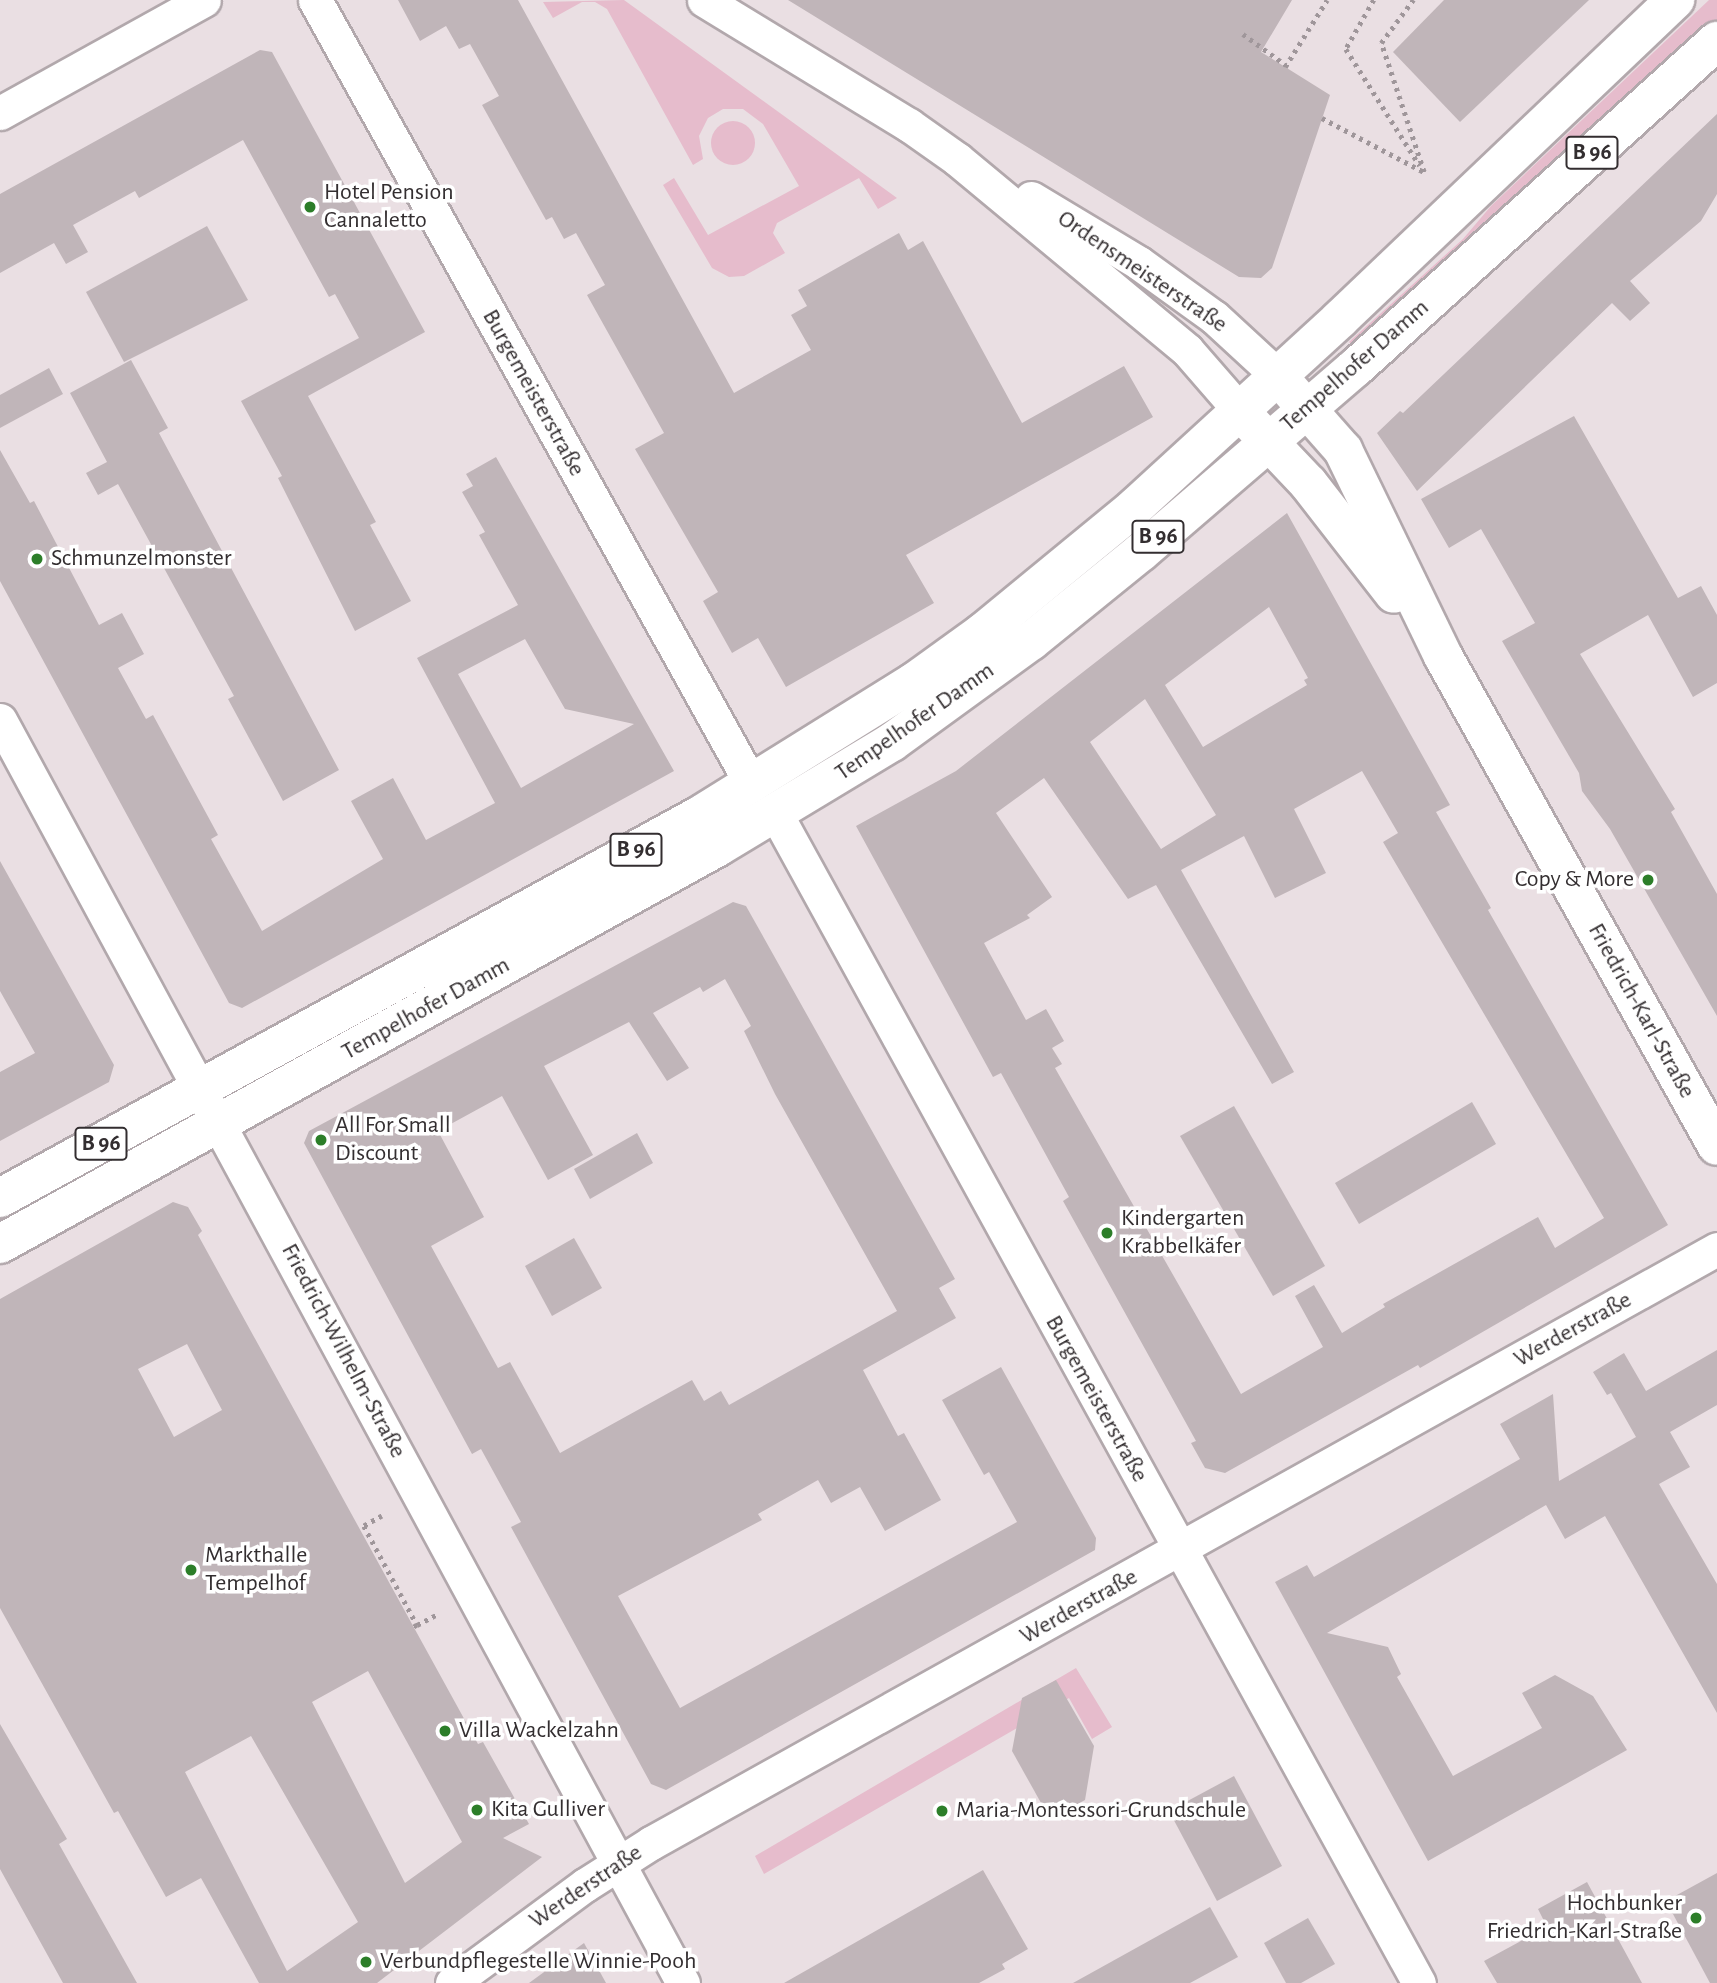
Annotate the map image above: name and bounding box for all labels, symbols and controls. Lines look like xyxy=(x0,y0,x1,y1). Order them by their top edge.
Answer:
road number: B 96 xyxy=(1564,134,1620,172)
place label: Hotel Pension Cannaletto xyxy=(324,179,454,235)
marker: Hotel Pension Cannaletto xyxy=(302,199,318,215)
street label: Ordensmeisterstraße xyxy=(1052,205,1232,339)
street label: Tempelhofer Damm xyxy=(1275,294,1435,438)
street label: Burgemeisterstraße xyxy=(475,305,591,481)
road number: B 96 xyxy=(1130,517,1186,556)
place label: Schmunzelmonster xyxy=(51,545,232,573)
marker: Schmunzelmonster xyxy=(29,551,45,567)
street label: Tempelhofer Damm xyxy=(830,656,1000,788)
road number: B 96 xyxy=(608,830,664,870)
place label: Copy & More xyxy=(1515,866,1634,894)
marker: Copy & More xyxy=(1640,872,1656,888)
street label: Friedrich-Karl-Straße xyxy=(1581,919,1701,1103)
street label: Tempelhofer Damm xyxy=(337,951,515,1067)
place label: All For Small Discount xyxy=(335,1112,451,1168)
road number: B 96 xyxy=(73,1124,129,1163)
marker: All For Small Discount xyxy=(313,1132,329,1148)
place label: Kindergarten Krabbelkäfer xyxy=(1121,1205,1244,1261)
marker: Kindergarten Krabbelkäfer xyxy=(1099,1225,1115,1241)
street label: Friedrich-Wilhelm-Straße xyxy=(274,1239,412,1463)
street label: Werderstraße xyxy=(1509,1286,1637,1374)
street label: Burgemeisterstraße xyxy=(1038,1311,1154,1487)
place label: Markthalle Tempelhof xyxy=(205,1542,307,1598)
marker: Markthalle Tempelhof xyxy=(183,1562,199,1578)
street label: Werderstraße xyxy=(1015,1563,1143,1651)
place label: Villa Wackelzahn xyxy=(459,1717,619,1745)
marker: Villa Wackelzahn xyxy=(437,1723,453,1739)
place label: Kita Gulliver xyxy=(491,1796,605,1824)
place label: Maria-Montessori-Grundschule xyxy=(956,1797,1246,1825)
marker: Kita Gulliver xyxy=(469,1802,485,1818)
marker: Maria-Montessori-Grundschule xyxy=(934,1803,950,1819)
street label: Werderstraße xyxy=(524,1839,648,1935)
place label: Hochbunker Friedrich-Karl-Straße xyxy=(1487,1890,1682,1946)
marker: Hochbunker Friedrich-Karl-Straße xyxy=(1688,1910,1704,1926)
place label: Verbundpflegestelle Winnie-Pooh xyxy=(380,1948,696,1976)
marker: Verbundpflegestelle Winnie-Pooh xyxy=(358,1954,374,1970)

